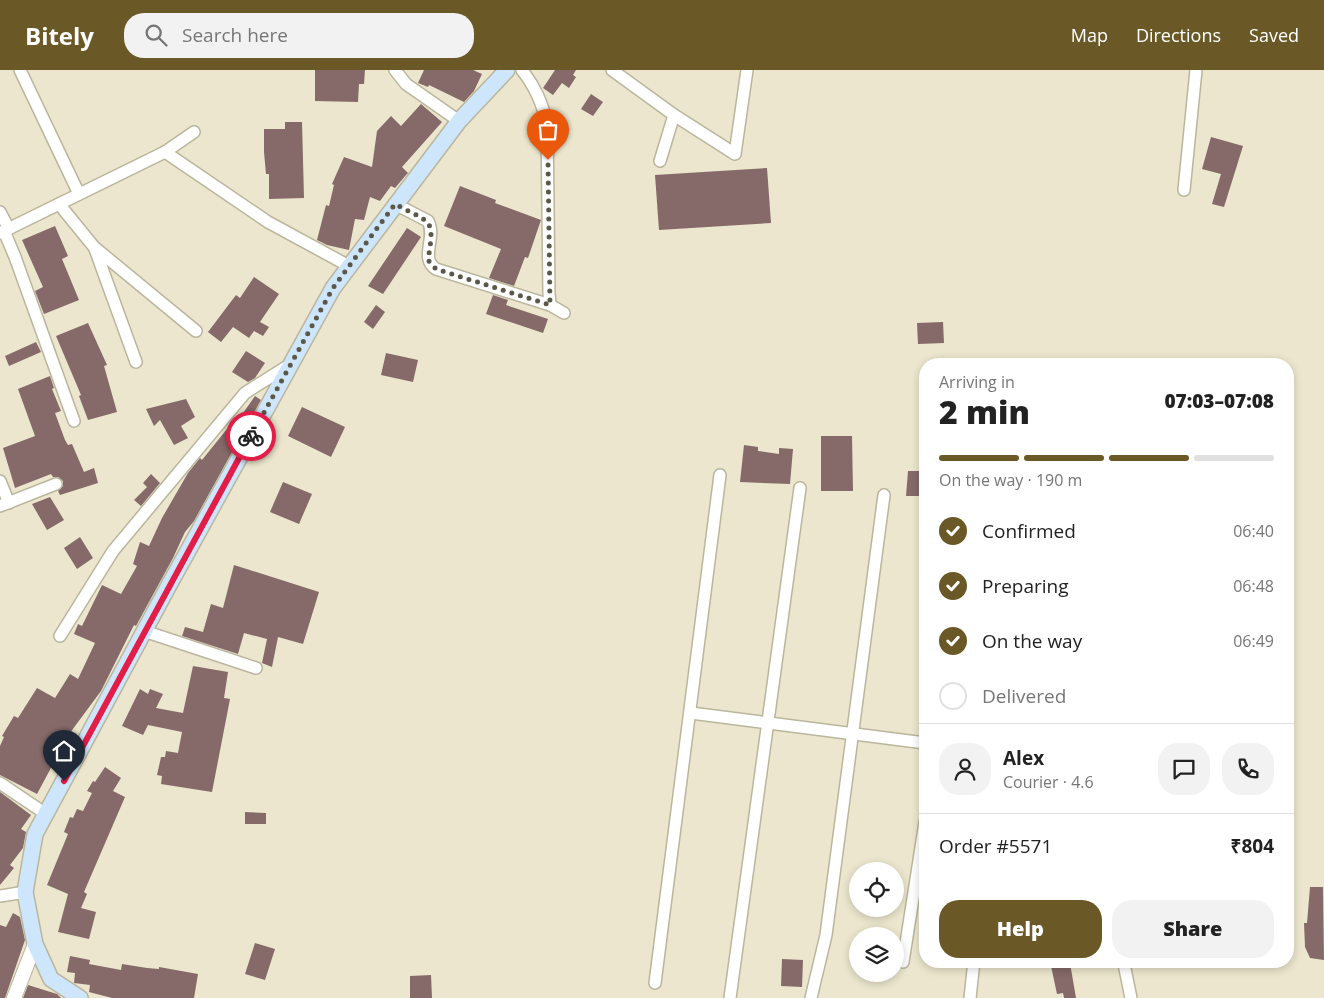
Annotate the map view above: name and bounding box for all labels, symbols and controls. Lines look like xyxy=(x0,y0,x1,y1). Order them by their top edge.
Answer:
search box xyxy=(124,13,474,58)
text: Bitely xyxy=(25,19,94,52)
icon: search xyxy=(142,21,170,49)
text: Search here xyxy=(182,22,288,48)
text: Map xyxy=(1071,23,1108,47)
text: Directions xyxy=(1136,23,1221,47)
text: Saved xyxy=(1249,23,1299,47)
pin xyxy=(527,109,569,160)
icon: bag xyxy=(534,116,562,144)
text: Arriving in xyxy=(939,371,1015,393)
text: 07:03–07:08 xyxy=(1164,388,1274,414)
text: 2 min xyxy=(939,390,1030,433)
courier xyxy=(226,411,276,461)
icon: bike xyxy=(237,422,265,450)
text: On the way · 190 m xyxy=(939,469,1082,491)
icon: check xyxy=(939,517,967,545)
text: Confirmed xyxy=(982,518,1076,544)
text: 06:40 xyxy=(1233,520,1274,542)
icon: check xyxy=(939,572,967,600)
text: Preparing xyxy=(982,573,1069,599)
text: 06:48 xyxy=(1233,575,1274,597)
icon: check xyxy=(939,627,967,655)
text: On the way xyxy=(982,628,1082,654)
text: 06:49 xyxy=(1233,630,1274,652)
text: Delivered xyxy=(982,683,1066,709)
pin xyxy=(43,730,85,781)
icon: home xyxy=(50,737,78,765)
button: person xyxy=(939,743,991,795)
button: chat xyxy=(1158,743,1210,795)
button: phone xyxy=(1222,743,1274,795)
text: Alex xyxy=(1003,745,1044,771)
text: Courier · 4.6 xyxy=(1003,771,1094,793)
text: Order #5571 xyxy=(939,833,1052,859)
text: ₹804 xyxy=(1231,833,1274,859)
map controls xyxy=(849,862,904,982)
button: locate xyxy=(849,862,904,917)
button: Help xyxy=(939,900,1102,958)
button: Share xyxy=(1112,900,1274,958)
button: layers xyxy=(849,927,904,982)

